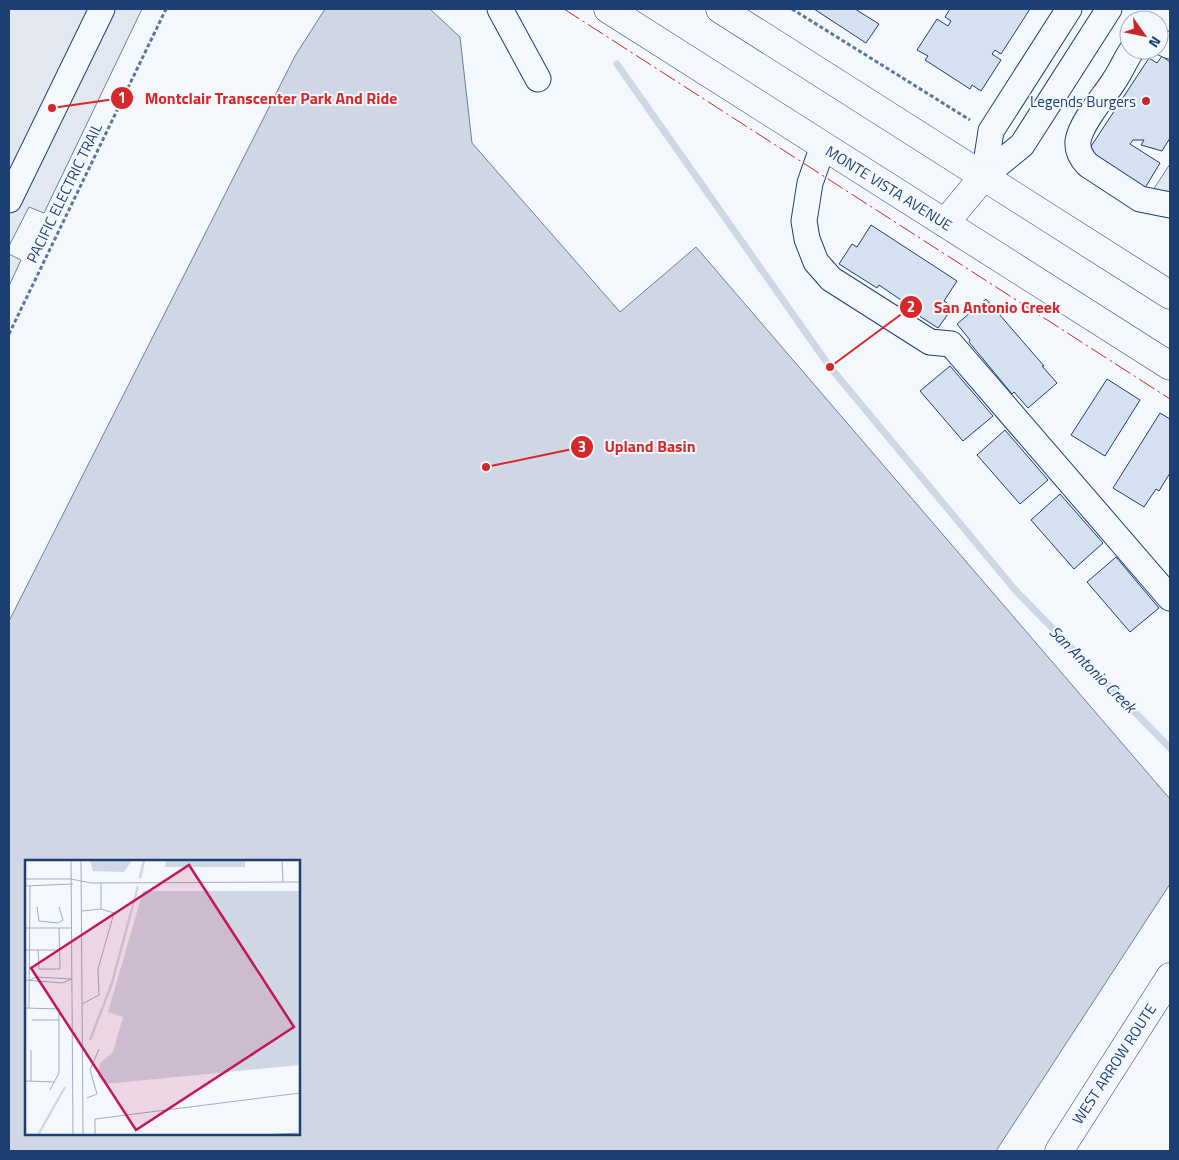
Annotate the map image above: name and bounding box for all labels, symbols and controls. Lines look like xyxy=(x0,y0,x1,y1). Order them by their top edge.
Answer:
north arrow xyxy=(1119,10,1169,60)
text: N xyxy=(1144,33,1167,52)
callout: Montclair Transcenter Park And Ride xyxy=(109,83,407,114)
text: 1 xyxy=(118,86,126,109)
text: Montclair Transcenter Park And Ride xyxy=(145,86,397,110)
place label: Legends Burgers xyxy=(1030,90,1136,113)
marker: Legends Burgers xyxy=(1140,95,1152,107)
street label: PACIFIC ELECTRIC TRAIL xyxy=(20,119,108,267)
street label: MONTE VISTA AVENUE xyxy=(821,140,957,236)
callout: San Antonio Creek xyxy=(898,292,1070,323)
text: 2 xyxy=(907,295,915,318)
text: San Antonio Creek xyxy=(934,295,1061,319)
callout: Upland Basin xyxy=(569,431,705,462)
text: Upland Basin xyxy=(604,434,696,458)
text: 3 xyxy=(578,435,586,458)
water label: San Antonio Creek xyxy=(1044,620,1143,719)
inset map xyxy=(25,860,300,1135)
street label: WEST ARROW ROUTE xyxy=(1066,999,1162,1129)

